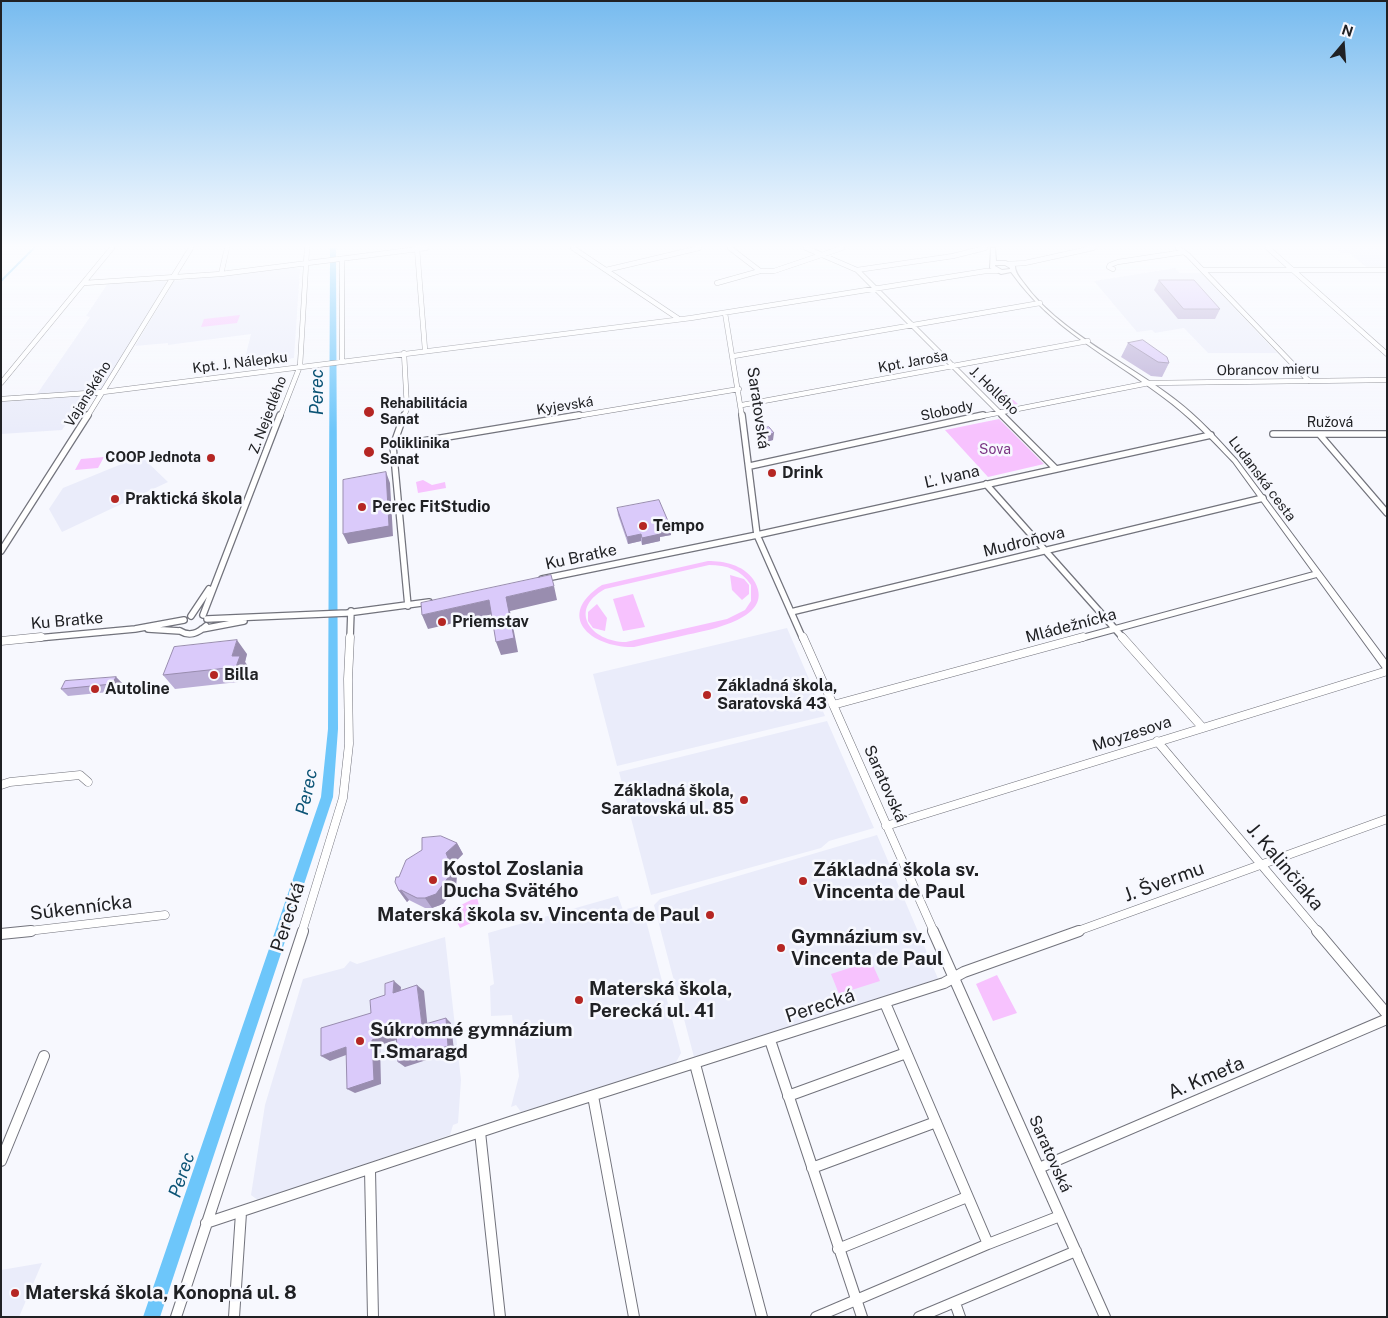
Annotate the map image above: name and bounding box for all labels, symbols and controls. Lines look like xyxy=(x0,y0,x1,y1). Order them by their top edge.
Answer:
north arrow xyxy=(1318,20,1368,70)
text: N xyxy=(1340,21,1355,40)
street label: Kpt. Jaroša xyxy=(877,348,949,376)
street label: Kpt. J. Nálepku xyxy=(192,349,288,377)
street label: Vajanského xyxy=(61,358,115,430)
street label: Obrancov mieru xyxy=(1217,361,1319,379)
street label: J. Hollého xyxy=(966,363,1022,419)
street label: Saratovská xyxy=(743,366,773,450)
water label: Perec xyxy=(306,369,328,415)
street label: Z. Nejedlého xyxy=(246,374,290,456)
street label: Kyjevská xyxy=(535,393,595,419)
place label: Rehabilitácia Sanat xyxy=(380,396,467,428)
street label: Slobody xyxy=(919,397,975,425)
marker: Rehabilitácia Sanat xyxy=(362,405,376,419)
street label: Ružová xyxy=(1307,415,1353,431)
street label: Ludanská cesta xyxy=(1225,433,1299,525)
place label: Poliklinika Sanat xyxy=(380,436,450,468)
park label: Sova xyxy=(979,442,1011,458)
marker: Poliklinika Sanat xyxy=(362,445,376,459)
place label: COOP Jednota xyxy=(105,450,201,466)
marker: COOP Jednota xyxy=(205,452,217,464)
street label: Ľ. Ivana xyxy=(923,461,981,493)
place label: Drink xyxy=(782,463,823,483)
marker: Drink xyxy=(766,467,778,479)
place label: Praktická škola xyxy=(125,489,242,509)
marker: Praktická škola xyxy=(109,493,121,505)
place label: Perec FitStudio xyxy=(372,497,491,517)
marker: Perec FitStudio xyxy=(356,501,368,513)
place label: Tempo xyxy=(653,516,704,536)
marker: Tempo xyxy=(637,520,649,532)
street label: Mudroňova xyxy=(981,523,1067,561)
street label: Ku Bratke xyxy=(543,540,619,574)
street label: Mládežnícka xyxy=(1024,605,1118,647)
street label: Ku Bratke xyxy=(30,608,104,634)
place label: Priemstav xyxy=(452,612,529,632)
marker: Priemstav xyxy=(436,616,448,628)
place label: Billa xyxy=(224,665,259,685)
marker: Billa xyxy=(208,669,220,681)
place label: Základná škola, Saratovská 43 xyxy=(717,676,838,714)
place label: Autoline xyxy=(105,679,170,699)
marker: Autoline xyxy=(89,683,101,695)
marker: Základná škola, Saratovská 43 xyxy=(701,689,713,701)
street label: Moyzesova xyxy=(1090,712,1174,756)
street label: Saratovská xyxy=(859,742,911,826)
water label: Perec xyxy=(292,767,322,817)
place label: Základná škola, Saratovská ul. 85 xyxy=(601,781,734,819)
marker: Základná škola, Saratovská ul. 85 xyxy=(738,794,750,806)
street label: J. Kalinčiaka xyxy=(1242,819,1328,915)
street label: J. Švermu xyxy=(1121,857,1207,907)
place label: Kostol Zoslania Ducha Svätého xyxy=(443,858,583,902)
place label: Základná škola sv. Vincenta de Paul xyxy=(813,859,979,903)
marker: Kostol Zoslania Ducha Svätého xyxy=(427,874,439,886)
marker: Základná škola sv. Vincenta de Paul xyxy=(797,875,809,887)
street label: Perecká xyxy=(266,879,310,955)
street label: Súkennícka xyxy=(29,890,133,926)
place label: Materská škola sv. Vincenta de Paul xyxy=(377,904,700,926)
marker: Materská škola sv. Vincenta de Paul xyxy=(704,909,716,921)
place label: Gymnázium sv. Vincenta de Paul xyxy=(791,926,943,970)
marker: Gymnázium sv. Vincenta de Paul xyxy=(775,942,787,954)
place label: Materská škola, Perecká ul. 41 xyxy=(589,978,733,1022)
street label: Perecká xyxy=(782,984,858,1028)
marker: Materská škola, Perecká ul. 41 xyxy=(573,994,585,1006)
place label: Súkromné gymnázium T.Smaragd xyxy=(370,1019,572,1063)
marker: Súkromné gymnázium T.Smaragd xyxy=(354,1035,366,1047)
street label: A. Kmeťa xyxy=(1164,1052,1248,1104)
street label: Saratovská xyxy=(1024,1112,1076,1196)
water label: Perec xyxy=(164,1149,200,1201)
place label: Materská škola, Konopná ul. 8 xyxy=(25,1282,297,1304)
marker: Materská škola, Konopná ul. 8 xyxy=(9,1287,21,1299)

